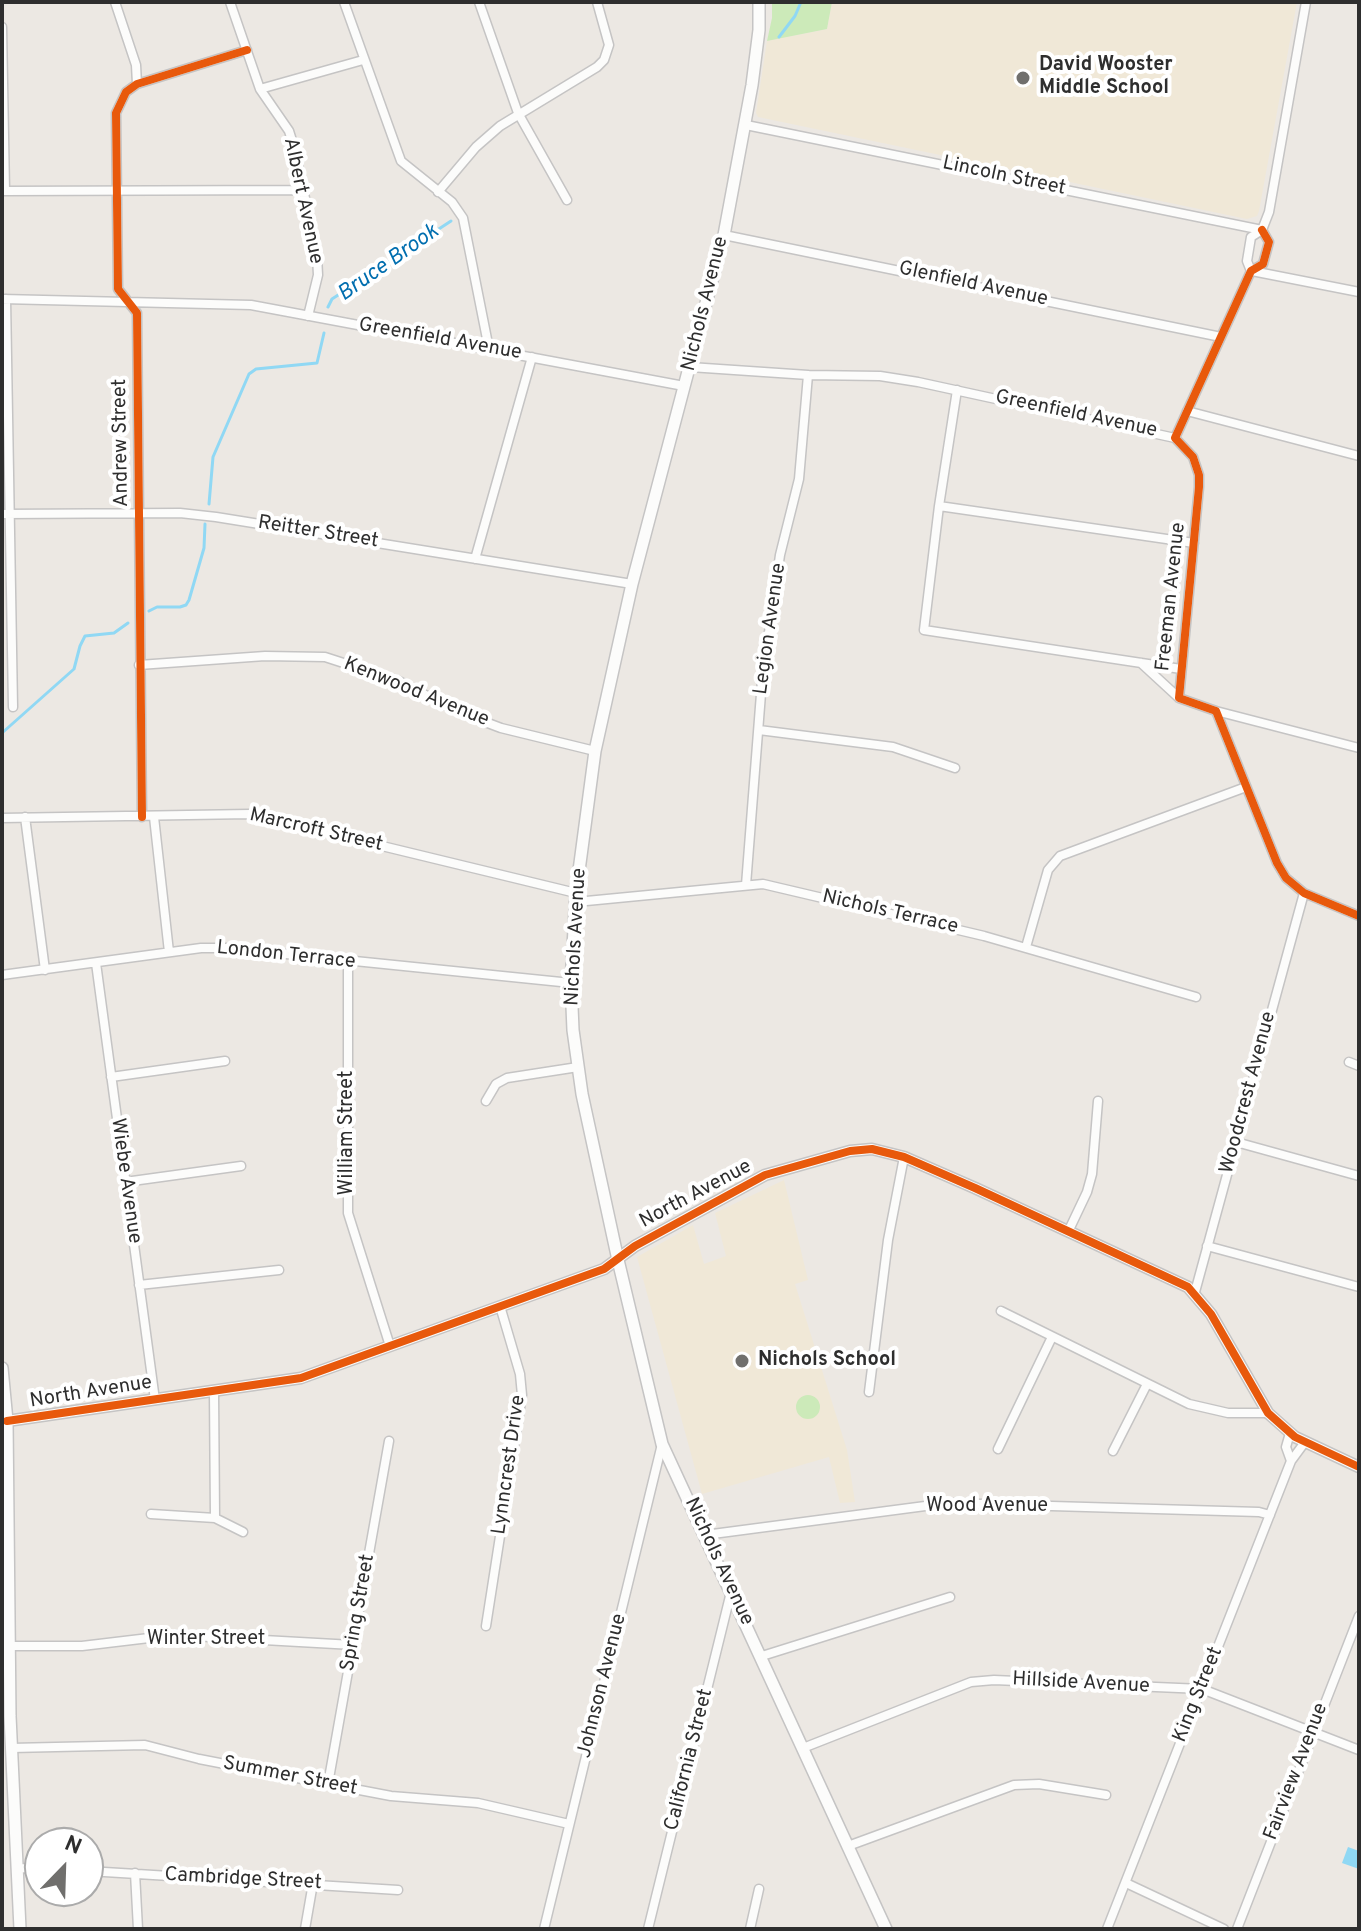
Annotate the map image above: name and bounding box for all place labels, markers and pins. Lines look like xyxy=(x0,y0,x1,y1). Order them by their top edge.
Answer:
place label: David Wooster Middle School xyxy=(1039,54,1173,101)
marker: David Wooster Middle School xyxy=(1014,69,1032,87)
place label: Nichols School xyxy=(758,1349,896,1373)
marker: Nichols School xyxy=(733,1352,751,1370)

